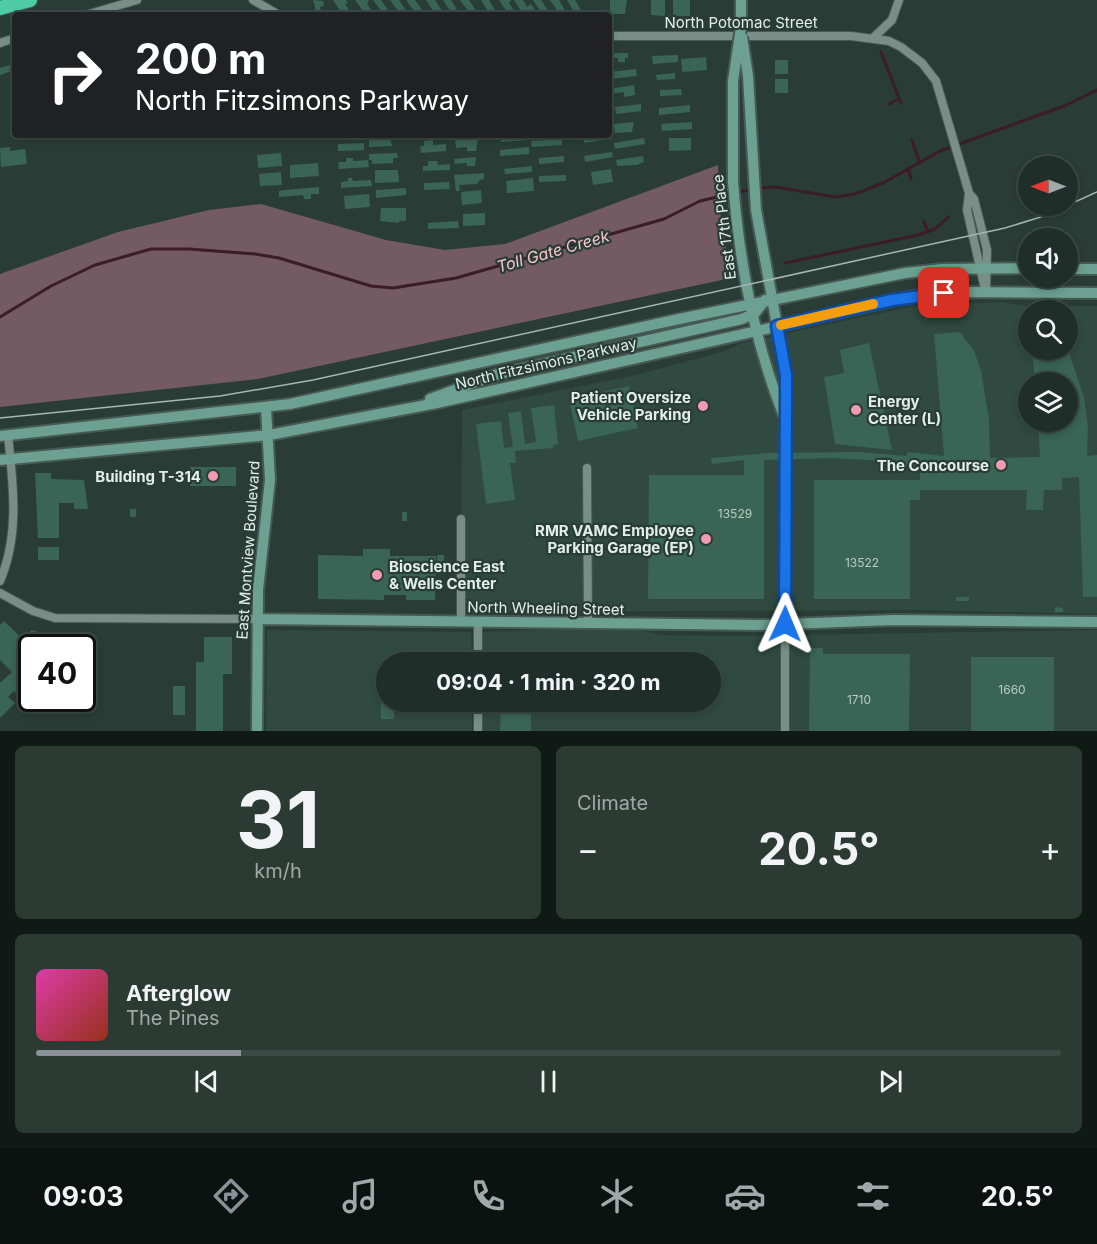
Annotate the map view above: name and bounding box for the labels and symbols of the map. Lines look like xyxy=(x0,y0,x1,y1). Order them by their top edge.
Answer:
street label: North Potomac Street xyxy=(664,13,818,32)
north arrow xyxy=(1018,156,1078,216)
street label: East 17th Place xyxy=(708,173,740,281)
water label: Toll Gate Creek xyxy=(494,225,612,277)
pin xyxy=(918,267,969,318)
street label: North Fitzsimons Parkway xyxy=(453,333,639,393)
place label: Patient Oversize Vehicle Parking xyxy=(571,388,691,424)
place label: Energy Center (L) xyxy=(868,392,941,428)
marker: Patient Oversize Vehicle Parking xyxy=(696,399,710,413)
marker: Energy Center (L) xyxy=(849,403,863,417)
place label: The Concourse xyxy=(877,456,989,475)
marker: The Concourse xyxy=(994,458,1008,472)
street label: East Montview Boulevard xyxy=(232,460,264,640)
place label: Building T-314 xyxy=(95,467,201,486)
marker: Building T-314 xyxy=(206,469,220,483)
house number: 13529 xyxy=(718,506,752,521)
place label: RMR VAMC Employee Parking Garage (EP) xyxy=(535,521,694,557)
marker: RMR VAMC Employee Parking Garage (EP) xyxy=(699,532,713,546)
house number: 13522 xyxy=(845,555,879,570)
place label: Bioscience East & Wells Center xyxy=(389,557,505,593)
marker: Bioscience East & Wells Center xyxy=(370,568,384,582)
position arrow xyxy=(753,592,817,656)
street label: North Wheeling Street xyxy=(467,597,625,619)
speed limit sign: 40 xyxy=(18,634,96,712)
house number: 1660 xyxy=(998,682,1026,697)
house number: 1710 xyxy=(847,692,871,707)

